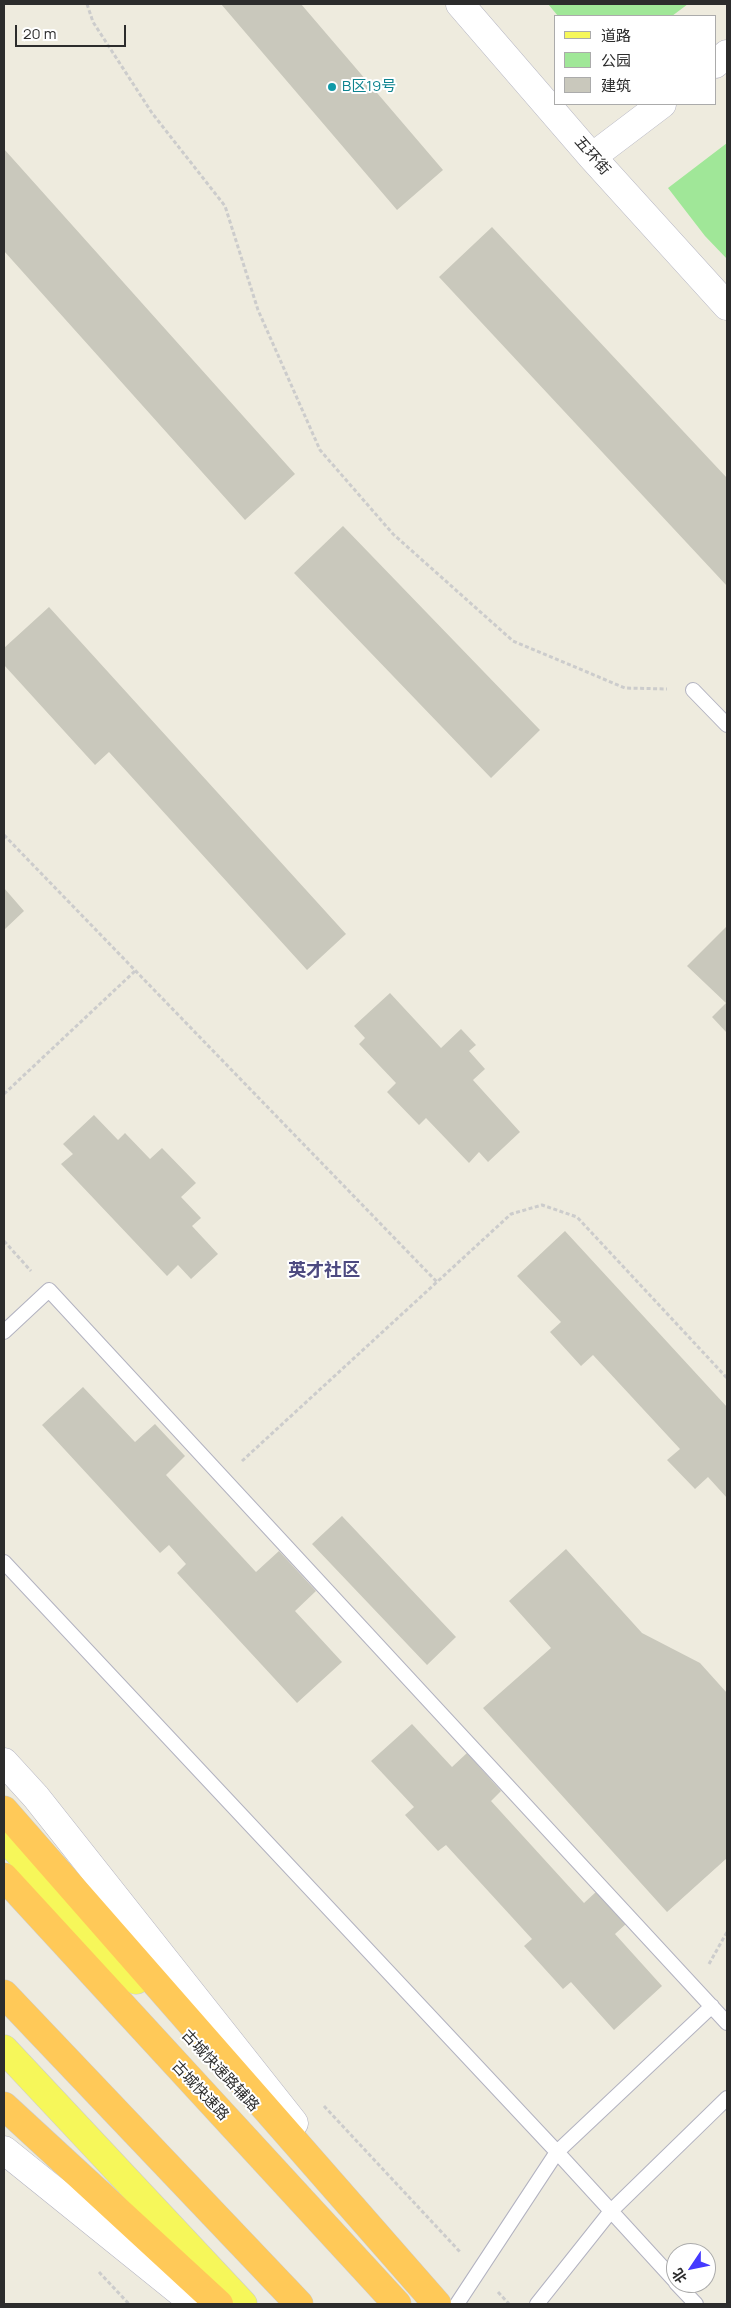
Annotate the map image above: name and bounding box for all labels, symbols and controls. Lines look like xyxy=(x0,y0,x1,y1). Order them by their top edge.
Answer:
scale bar xyxy=(18,15,129,47)
legend xyxy=(554,15,716,105)
text: 20 m xyxy=(23,23,56,44)
text: 道路 xyxy=(601,25,631,46)
text: 公园 xyxy=(601,50,631,71)
text: 建筑 xyxy=(601,75,631,96)
place label: B区19号 xyxy=(342,78,396,96)
marker: B区19号 xyxy=(326,81,338,93)
street label: 五环街 xyxy=(570,133,614,179)
district label: 英才社区 xyxy=(288,1260,360,1282)
street label: 古城快速路辅路 xyxy=(178,2026,262,2116)
street label: 古城快速路 xyxy=(168,2057,232,2125)
north arrow xyxy=(666,2243,716,2293)
text: 北 xyxy=(667,2265,691,2287)

